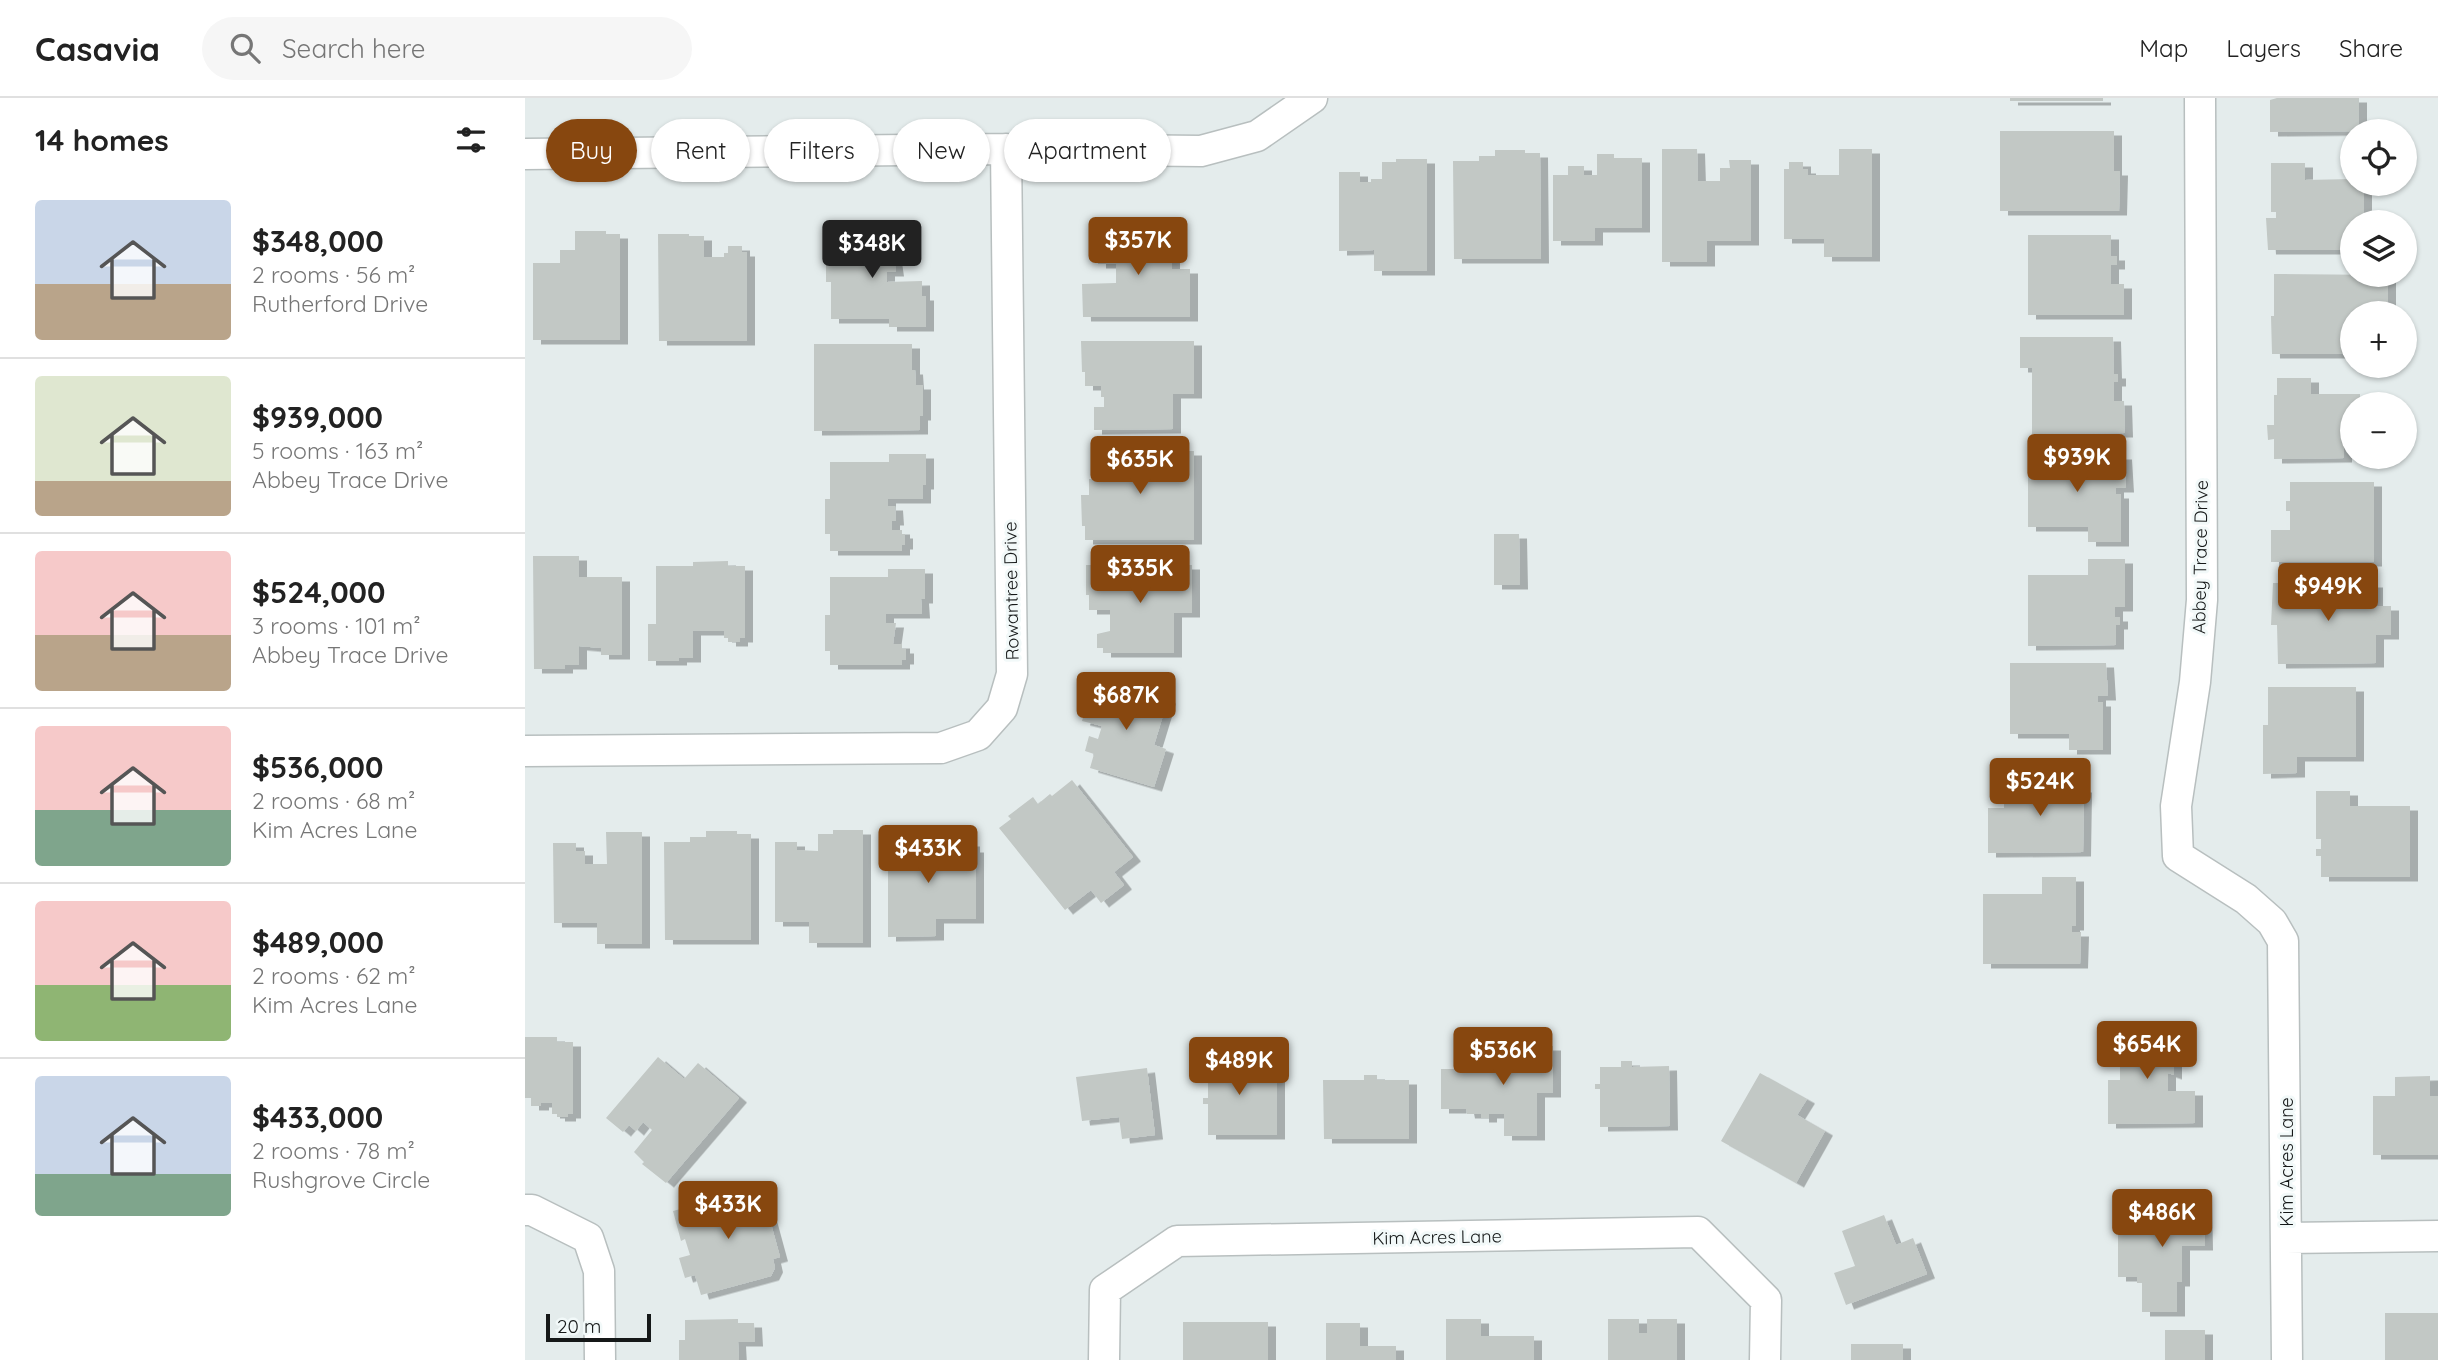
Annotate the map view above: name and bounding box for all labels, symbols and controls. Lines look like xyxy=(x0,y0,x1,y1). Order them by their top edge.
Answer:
search box xyxy=(202,17,692,80)
text: Casavia xyxy=(35,28,160,69)
icon: search xyxy=(226,29,264,67)
text: Search here xyxy=(282,32,426,65)
text: Map xyxy=(2139,33,2188,63)
text: Layers xyxy=(2226,33,2301,63)
text: Share xyxy=(2339,33,2403,63)
chip: Buy xyxy=(546,119,637,182)
chip: Rent xyxy=(651,119,750,182)
chip: Filters xyxy=(764,119,879,182)
chip: New xyxy=(893,119,990,182)
chip: Apartment xyxy=(1004,119,1171,182)
map controls xyxy=(2340,119,2417,469)
button: locate xyxy=(2340,119,2417,196)
text: 14 homes xyxy=(35,121,169,159)
icon: filters xyxy=(452,121,490,159)
button: layers xyxy=(2340,210,2417,287)
pin: $357K xyxy=(1089,218,1187,277)
pin: $348K xyxy=(823,220,921,280)
text: $348,000 xyxy=(252,222,384,260)
text: $357K xyxy=(1104,225,1172,254)
icon: home xyxy=(91,228,175,312)
text: $348K xyxy=(838,228,906,257)
text: 2 rooms · 56 m² xyxy=(252,260,415,289)
text: Rutherford Drive xyxy=(252,289,428,318)
button: + xyxy=(2340,301,2417,378)
button: − xyxy=(2340,392,2417,469)
text: $939,000 xyxy=(252,398,383,436)
icon: home xyxy=(91,404,175,488)
pin: $939K xyxy=(2028,434,2126,494)
text: 5 rooms · 163 m² xyxy=(252,436,423,465)
pin: $635K xyxy=(1091,436,1189,496)
text: $939K xyxy=(2043,442,2111,471)
text: $635K xyxy=(1106,444,1174,473)
text: Abbey Trace Drive xyxy=(252,465,449,494)
street label: Abbey Trace Drive xyxy=(2187,480,2213,634)
street label: Rowantree Drive xyxy=(998,521,1024,661)
pin: $335K xyxy=(1091,546,1189,605)
text: $335K xyxy=(1107,553,1173,582)
pin: $949K xyxy=(2279,564,2377,623)
text: $949K xyxy=(2294,571,2362,600)
text: $524,000 xyxy=(252,573,385,611)
icon: home xyxy=(91,579,175,663)
text: 3 rooms · 101 m² xyxy=(252,611,421,640)
text: Abbey Trace Drive xyxy=(252,640,449,669)
pin: $687K xyxy=(1077,672,1175,732)
text: $687K xyxy=(1093,680,1159,709)
text: $536,000 xyxy=(252,748,383,786)
icon: home xyxy=(91,754,175,838)
pin: $524K xyxy=(1991,758,2089,818)
text: $524K xyxy=(2006,766,2074,795)
text: 2 rooms · 68 m² xyxy=(252,786,415,815)
text: Kim Acres Lane xyxy=(252,815,417,844)
pin: $433K xyxy=(879,826,977,885)
text: $433K xyxy=(894,833,962,862)
text: $489,000 xyxy=(252,923,384,961)
icon: home xyxy=(91,929,175,1013)
text: 2 rooms · 62 m² xyxy=(252,961,416,990)
text: Kim Acres Lane xyxy=(252,990,417,1019)
pin: $654K xyxy=(2098,1021,2196,1081)
pin: $536K xyxy=(1454,1028,1552,1087)
text: $654K xyxy=(2113,1029,2181,1058)
text: $536K xyxy=(1469,1035,1537,1064)
pin: $489K xyxy=(1190,1038,1288,1097)
text: $489K xyxy=(1205,1045,1273,1074)
street label: Kim Acres Lane xyxy=(2275,1097,2298,1227)
text: $433,000 xyxy=(252,1098,383,1136)
icon: home xyxy=(91,1104,175,1188)
text: 2 rooms · 78 m² xyxy=(252,1136,415,1165)
text: Rushgrove Circle xyxy=(252,1165,430,1194)
pin: $433K xyxy=(679,1182,777,1241)
text: $433K xyxy=(694,1189,762,1218)
pin: $486K xyxy=(2113,1190,2211,1249)
text: $486K xyxy=(2128,1197,2196,1226)
street label: Kim Acres Lane xyxy=(1372,1224,1502,1250)
scale bar xyxy=(546,1311,651,1343)
text: 20 m xyxy=(557,1314,601,1338)

